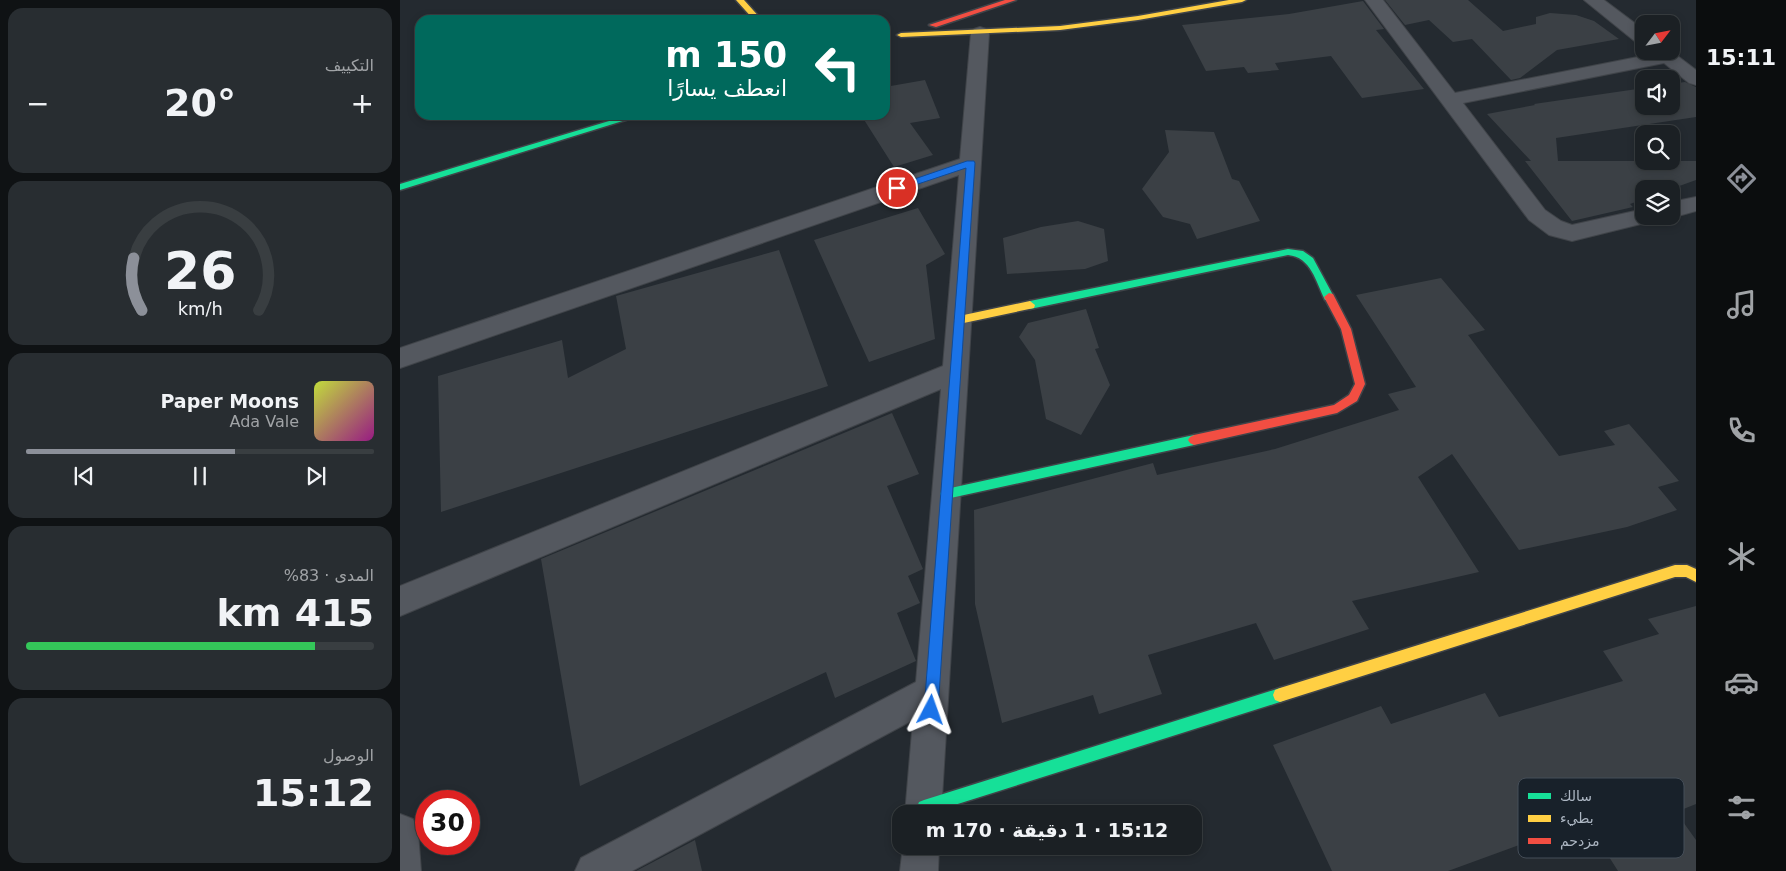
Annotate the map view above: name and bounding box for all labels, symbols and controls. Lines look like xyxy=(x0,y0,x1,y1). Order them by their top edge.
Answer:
north arrow xyxy=(1635,15,1680,60)
map controls xyxy=(1635,15,1680,225)
text: 150 m xyxy=(665,35,787,75)
icon: left xyxy=(805,35,870,100)
text: 15:11 xyxy=(1706,45,1776,70)
text: التكييف xyxy=(325,56,374,75)
button: sound xyxy=(1635,70,1680,115)
text: انعطف يسارًا xyxy=(667,76,787,101)
text: 20° xyxy=(164,81,236,125)
text: − xyxy=(26,87,49,120)
text: + xyxy=(351,87,374,120)
button: search xyxy=(1635,125,1680,170)
icon: directions xyxy=(1724,161,1759,196)
pin xyxy=(876,167,918,209)
icon: arrive xyxy=(883,174,911,202)
button: layers xyxy=(1635,180,1680,225)
text: 26 xyxy=(164,241,236,301)
icon: music xyxy=(1724,287,1759,322)
text: km/h xyxy=(177,298,223,319)
text: Paper Moons xyxy=(160,390,299,412)
text: Ada Vale xyxy=(229,412,299,431)
icon: phone xyxy=(1724,413,1759,448)
icon: previous xyxy=(70,462,98,490)
icon: pause xyxy=(186,462,214,490)
icon: next xyxy=(302,462,330,490)
icon: climate xyxy=(1724,539,1759,574)
text: المدى · 83% xyxy=(284,566,374,585)
text: 415 km xyxy=(217,591,374,635)
icon: car xyxy=(1724,665,1759,700)
position arrow xyxy=(904,683,956,735)
text: الوصول xyxy=(323,746,374,765)
text: 15:12 xyxy=(253,771,374,815)
legend xyxy=(1518,778,1684,858)
text: سالك xyxy=(1560,788,1592,804)
speed limit sign: 30 xyxy=(415,790,480,855)
icon: filters xyxy=(1724,790,1759,825)
text: بطيء xyxy=(1560,810,1594,827)
text: 15:12 · 1 دقيقة · 170 m xyxy=(926,819,1168,841)
text: مزدحم xyxy=(1560,833,1599,850)

